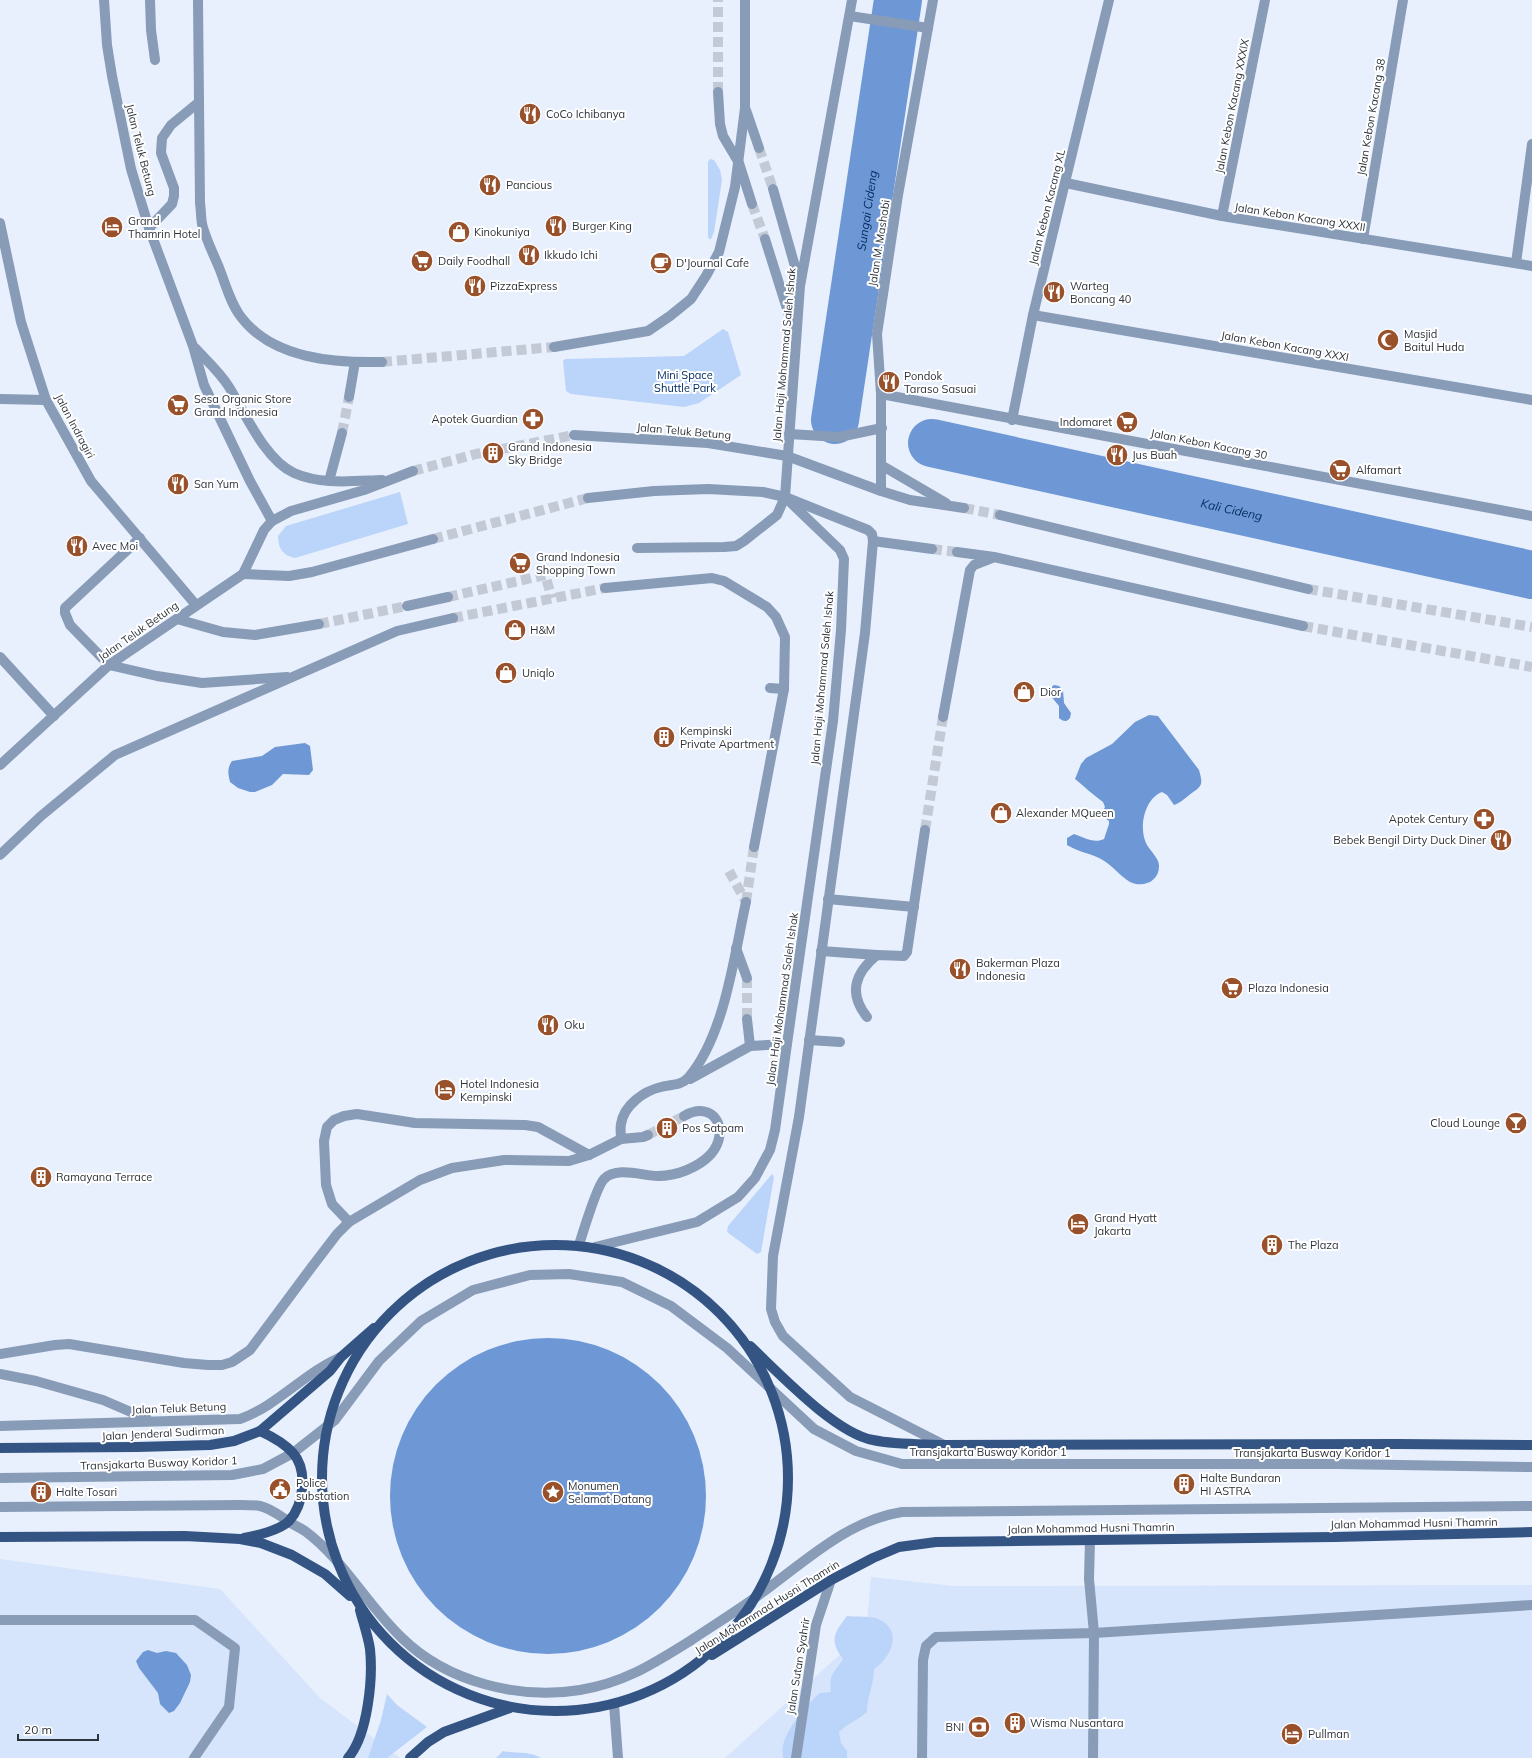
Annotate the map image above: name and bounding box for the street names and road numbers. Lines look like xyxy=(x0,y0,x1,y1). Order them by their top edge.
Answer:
street label: Jalan Kebon Kacang XXXIX xyxy=(1212,37,1252,175)
street label: Jalan Kebon Kacang 38 xyxy=(1354,57,1388,177)
street label: Jalan Teluk Betung xyxy=(123,102,159,198)
street label: Jalan Kebon Kacang XL xyxy=(1026,148,1068,266)
street label: Jalan M. Mashabi xyxy=(865,199,893,287)
street label: Jalan Kebon Kacang XXXII xyxy=(1233,200,1367,234)
street label: Jalan Haji Mohammad Saleh Ishak xyxy=(769,267,799,442)
street label: Jalan Kebon Kacang XXXI xyxy=(1220,328,1350,364)
street label: Jalan Indragiri xyxy=(52,391,98,461)
street label: Jalan Teluk Betung xyxy=(636,420,732,442)
street label: Jalan Kebon Kacang 30 xyxy=(1149,426,1269,462)
street label: Jalan Haji Mohammad Saleh Ishak xyxy=(807,590,837,765)
street label: Jalan Teluk Betung xyxy=(95,598,181,664)
street label: Jalan Haji Mohammad Saleh Ishak xyxy=(763,911,801,1086)
street label: Jalan Teluk Betung xyxy=(131,1399,227,1417)
street label: Jalan Jenderal Sudirman xyxy=(101,1423,225,1443)
street label: Transjakarta Busway Koridor 1 xyxy=(909,1445,1067,1459)
street label: Transjakarta Busway Koridor 1 xyxy=(1233,1446,1391,1460)
street label: Transjakarta Busway Koridor 1 xyxy=(80,1453,238,1473)
street label: Jalan Mohammad Husni Thamrin xyxy=(1330,1515,1498,1531)
street label: Jalan Mohammad Husni Thamrin xyxy=(1007,1520,1175,1536)
street label: Jalan Mohammad Husni Thamrin xyxy=(692,1557,842,1657)
street label: Jalan Sutan Syahrir xyxy=(783,1617,813,1715)

